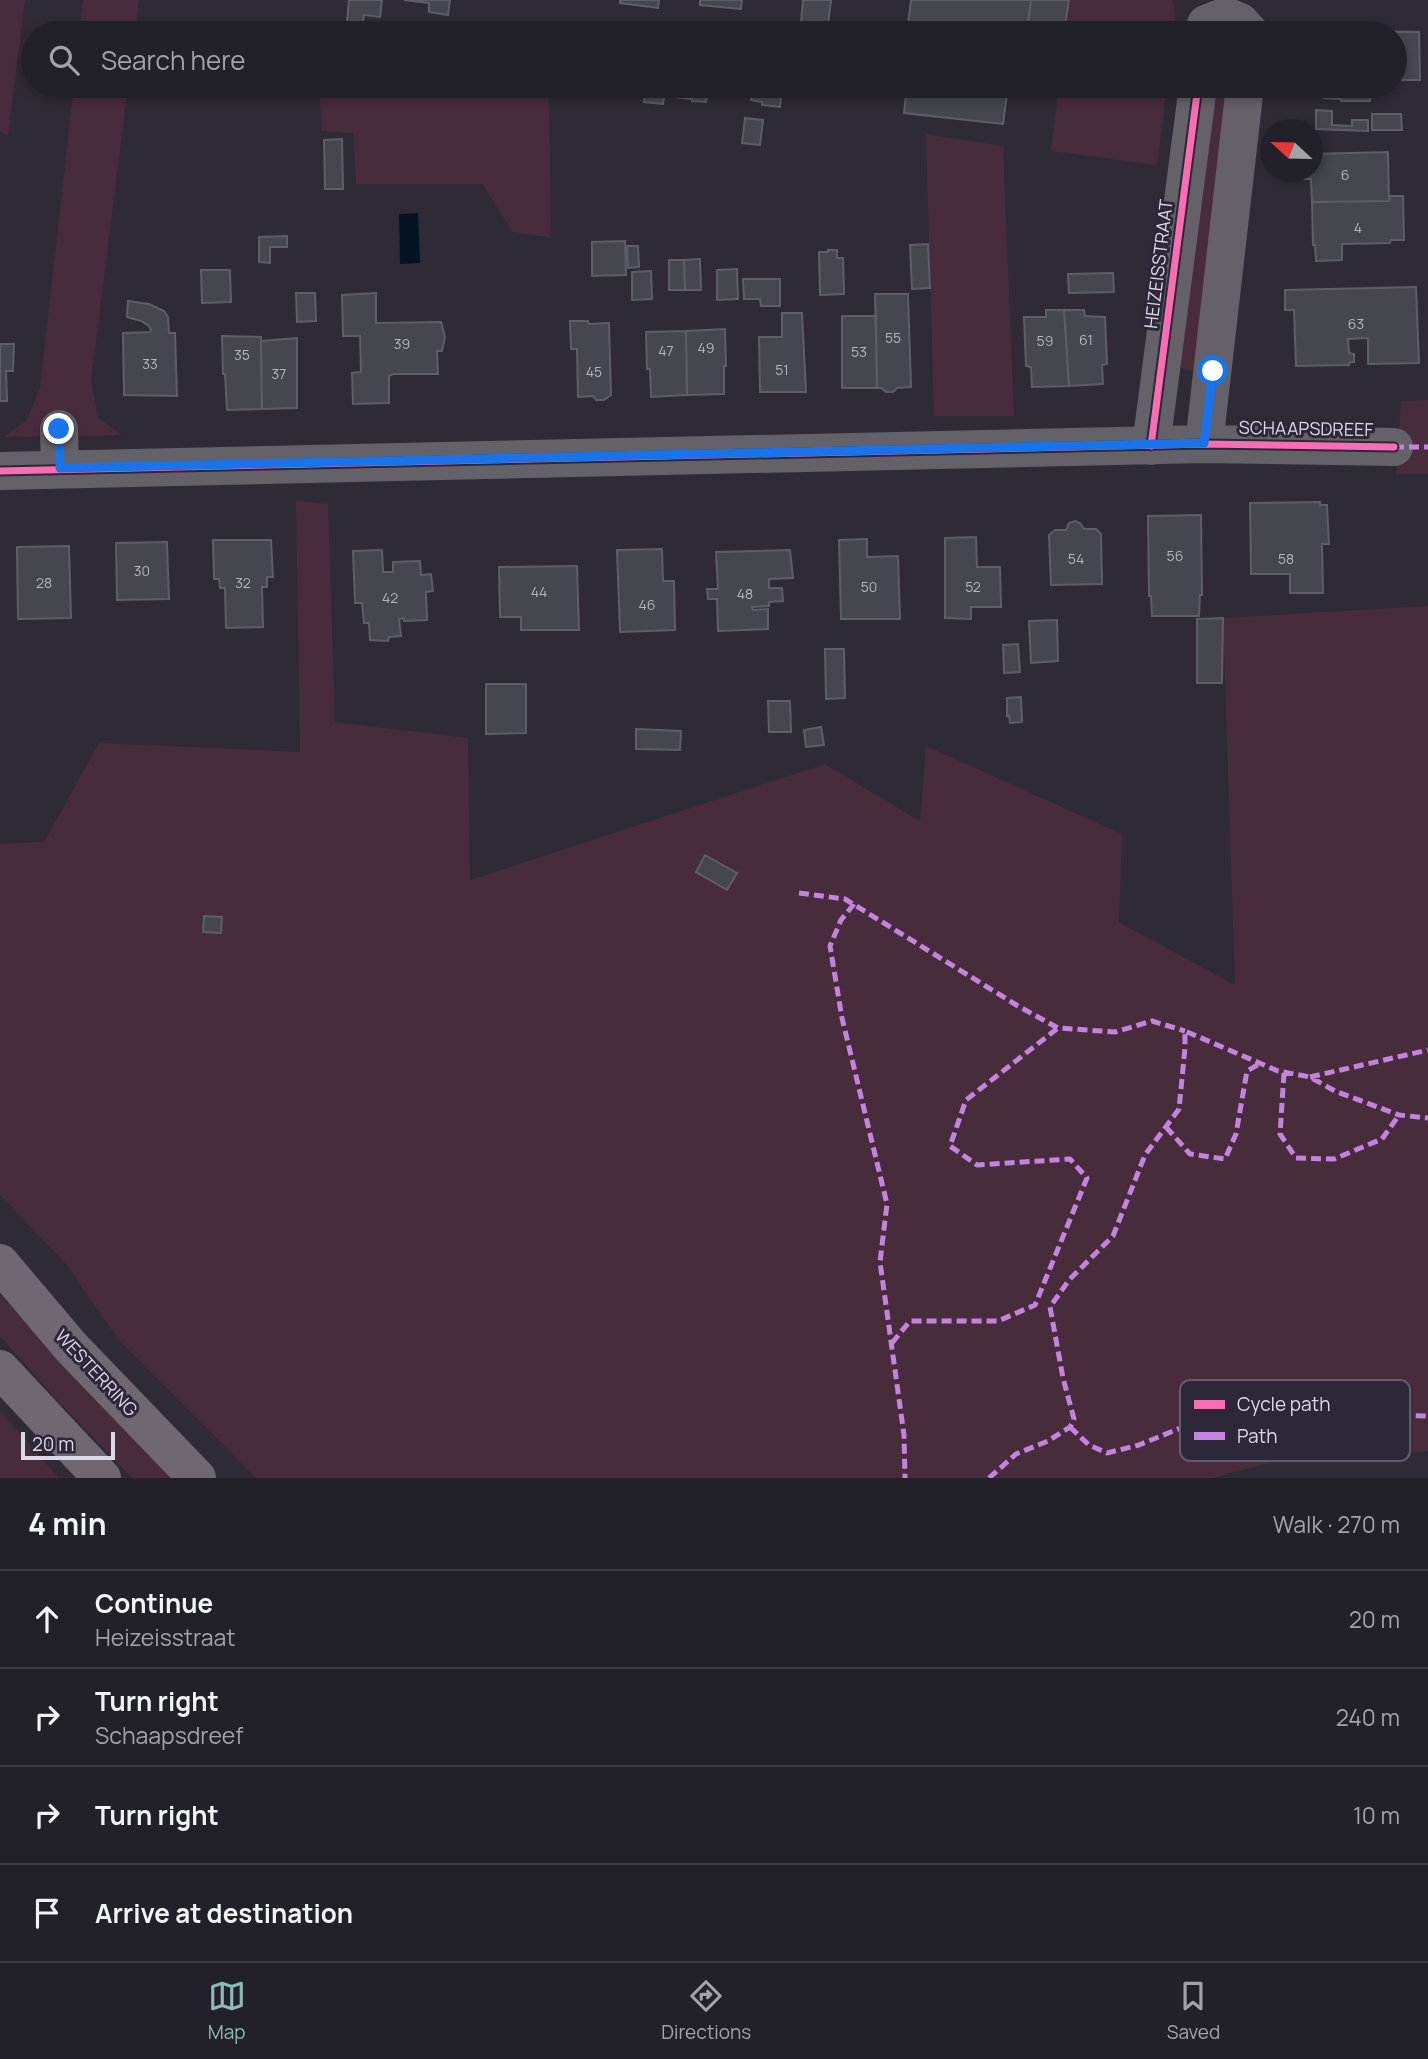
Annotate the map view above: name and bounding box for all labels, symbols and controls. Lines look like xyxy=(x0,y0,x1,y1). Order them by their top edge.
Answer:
search box xyxy=(21,21,1407,98)
icon: search xyxy=(45,41,83,79)
text: Search here xyxy=(101,42,246,78)
north arrow xyxy=(1260,119,1323,182)
house number: 6 xyxy=(1341,165,1349,184)
street label: HEIZEISSTRAAT xyxy=(1138,198,1178,330)
house number: 4 xyxy=(1354,218,1362,237)
house number: 63 xyxy=(1348,314,1364,333)
house number: 55 xyxy=(885,328,901,347)
house number: 61 xyxy=(1079,330,1093,349)
house number: 59 xyxy=(1037,331,1053,350)
house number: 39 xyxy=(394,334,410,353)
house number: 49 xyxy=(698,338,714,357)
house number: 47 xyxy=(658,341,674,360)
house number: 53 xyxy=(851,342,867,361)
house number: 35 xyxy=(234,345,250,364)
house number: 33 xyxy=(142,354,158,373)
route start xyxy=(1197,355,1228,386)
house number: 51 xyxy=(775,360,789,379)
house number: 45 xyxy=(586,362,602,381)
house number: 37 xyxy=(272,364,286,383)
route end xyxy=(43,413,74,444)
street label: SCHAAPSDREEF xyxy=(1238,415,1374,441)
house number: 56 xyxy=(1167,546,1183,565)
house number: 54 xyxy=(1068,549,1084,568)
house number: 58 xyxy=(1278,549,1294,568)
house number: 30 xyxy=(134,561,150,580)
house number: 28 xyxy=(36,573,52,592)
house number: 32 xyxy=(235,573,251,592)
house number: 50 xyxy=(861,577,877,596)
house number: 52 xyxy=(965,577,981,596)
house number: 44 xyxy=(531,582,547,601)
house number: 48 xyxy=(737,584,753,603)
house number: 42 xyxy=(382,588,398,607)
house number: 46 xyxy=(639,595,655,614)
street label: WESTERRING xyxy=(50,1324,143,1421)
legend xyxy=(1180,1380,1410,1461)
text: Cycle path xyxy=(1237,1391,1331,1417)
text: Path xyxy=(1237,1423,1277,1449)
scale bar xyxy=(21,1429,116,1461)
text: 20 m xyxy=(32,1431,74,1457)
text: 4 min xyxy=(28,1503,106,1544)
text: Walk · 270 m xyxy=(1273,1508,1400,1540)
text: Continue xyxy=(95,1585,213,1621)
icon: ahead xyxy=(28,1600,66,1638)
text: 20 m xyxy=(1349,1603,1400,1635)
text: Heizeisstraat xyxy=(95,1621,236,1653)
text: Turn right xyxy=(95,1683,219,1719)
icon: right xyxy=(28,1698,66,1736)
text: 240 m xyxy=(1336,1701,1400,1733)
text: Schaapsdreef xyxy=(95,1719,243,1751)
icon: right xyxy=(28,1796,66,1834)
text: Turn right xyxy=(95,1797,219,1833)
text: 10 m xyxy=(1353,1799,1400,1831)
icon: arrive xyxy=(28,1894,66,1932)
text: Arrive at destination xyxy=(95,1895,353,1931)
tab: Map xyxy=(208,1977,246,2045)
tab: Directions xyxy=(661,1977,751,2045)
tab: Saved xyxy=(1167,1977,1220,2045)

